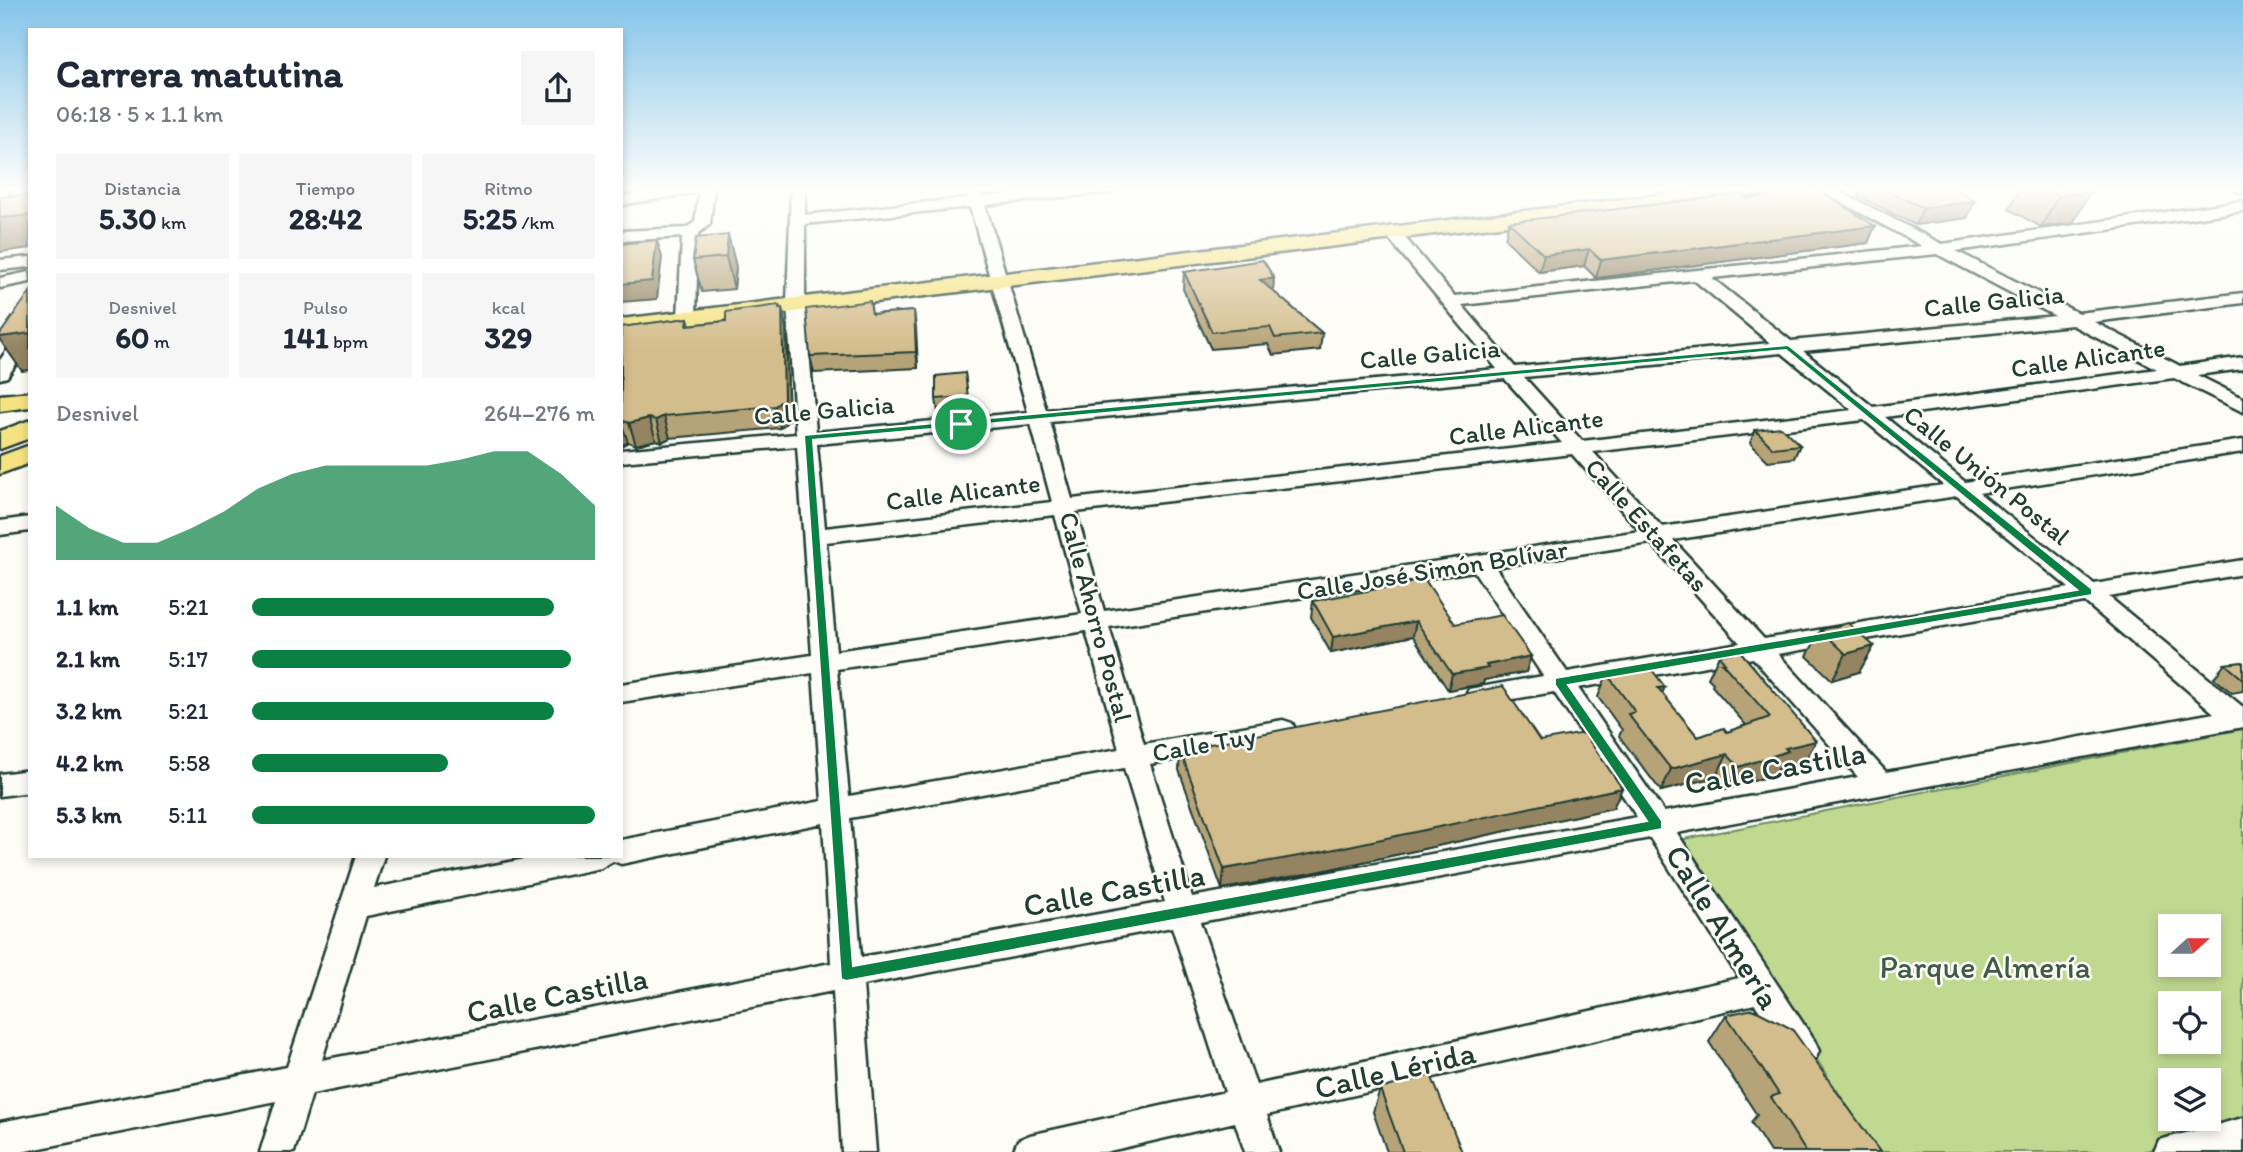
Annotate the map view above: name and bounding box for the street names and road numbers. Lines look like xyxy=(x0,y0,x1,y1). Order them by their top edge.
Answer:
street label: Calle Galicia xyxy=(1922,278,2066,324)
street label: Calle Alicante xyxy=(2009,331,2167,385)
street label: Calle Galicia xyxy=(1358,332,1502,376)
street label: Calle Galicia xyxy=(752,388,896,432)
street label: Calle Unión Postal xyxy=(1897,398,2077,552)
street label: Calle Alicante xyxy=(1447,402,1605,452)
street label: Calle Estafetas xyxy=(1579,452,1715,598)
street label: Calle Alicante xyxy=(884,467,1042,517)
street label: Calle Ahorro Postal xyxy=(1053,508,1139,726)
street label: Calle José Simón Bolívar xyxy=(1294,533,1570,607)
street label: Calle Tuy xyxy=(1150,719,1258,769)
street label: Calle Castilla xyxy=(1681,733,1869,803)
street label: Calle Almería xyxy=(1657,838,1789,1016)
street label: Calle Castilla xyxy=(1020,855,1208,925)
street label: Calle Castilla xyxy=(463,959,651,1031)
street label: Calle Lérida xyxy=(1311,1033,1480,1107)

